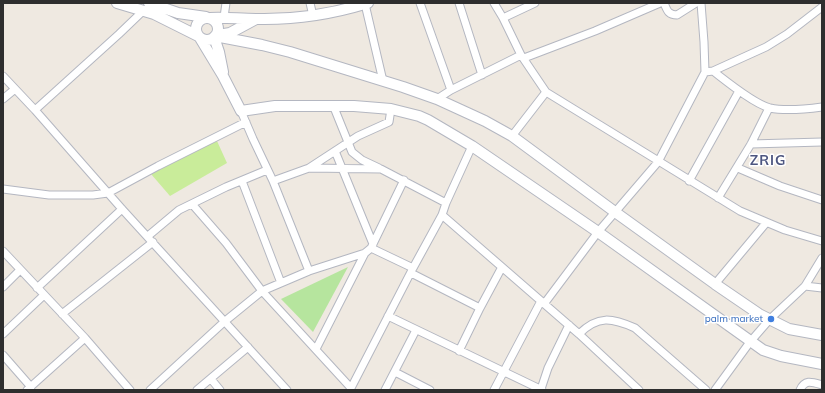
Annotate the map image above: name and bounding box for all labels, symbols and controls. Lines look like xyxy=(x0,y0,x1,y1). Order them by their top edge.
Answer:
district label: ZRIG xyxy=(750,153,786,169)
place label: palm market xyxy=(705,313,763,325)
marker: palm market xyxy=(766,314,776,324)

